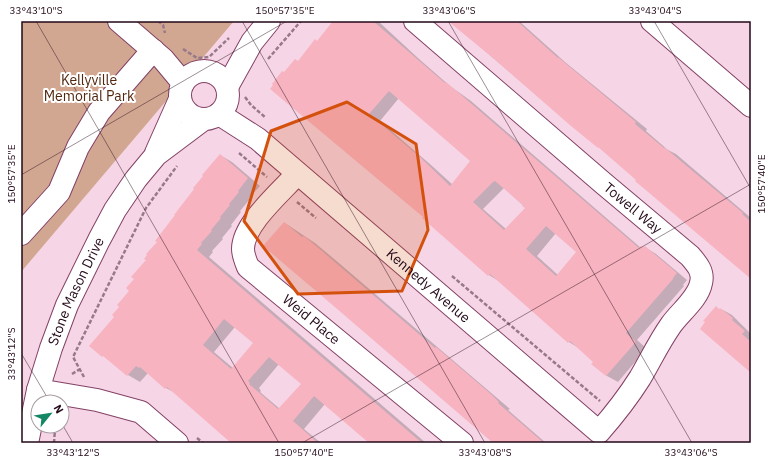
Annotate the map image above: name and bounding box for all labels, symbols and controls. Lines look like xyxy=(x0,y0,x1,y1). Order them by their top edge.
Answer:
text: 33°43'10"S xyxy=(9,4,63,17)
text: 150°57'35"E xyxy=(255,4,315,17)
text: 33°43'06"S xyxy=(422,4,476,17)
text: 33°43'04"S xyxy=(628,4,682,17)
park label: Kellyville Memorial Park xyxy=(44,71,135,105)
text: 150°57'35"E xyxy=(5,144,18,204)
text: 150°57'40"E xyxy=(755,154,768,214)
street label: Towell Way xyxy=(600,178,666,238)
street label: Stone Mason Drive xyxy=(44,234,108,348)
street label: Kennedy Avenue xyxy=(383,244,474,327)
street label: Weid Place xyxy=(279,290,344,348)
text: 33°43'12"S xyxy=(5,327,18,381)
north arrow xyxy=(30,394,70,434)
text: N xyxy=(51,402,67,416)
text: 33°43'12"S xyxy=(46,446,100,459)
text: 150°57'40"E xyxy=(274,446,334,459)
text: 33°43'08"S xyxy=(458,446,512,459)
text: 33°43'06"S xyxy=(664,446,718,459)

